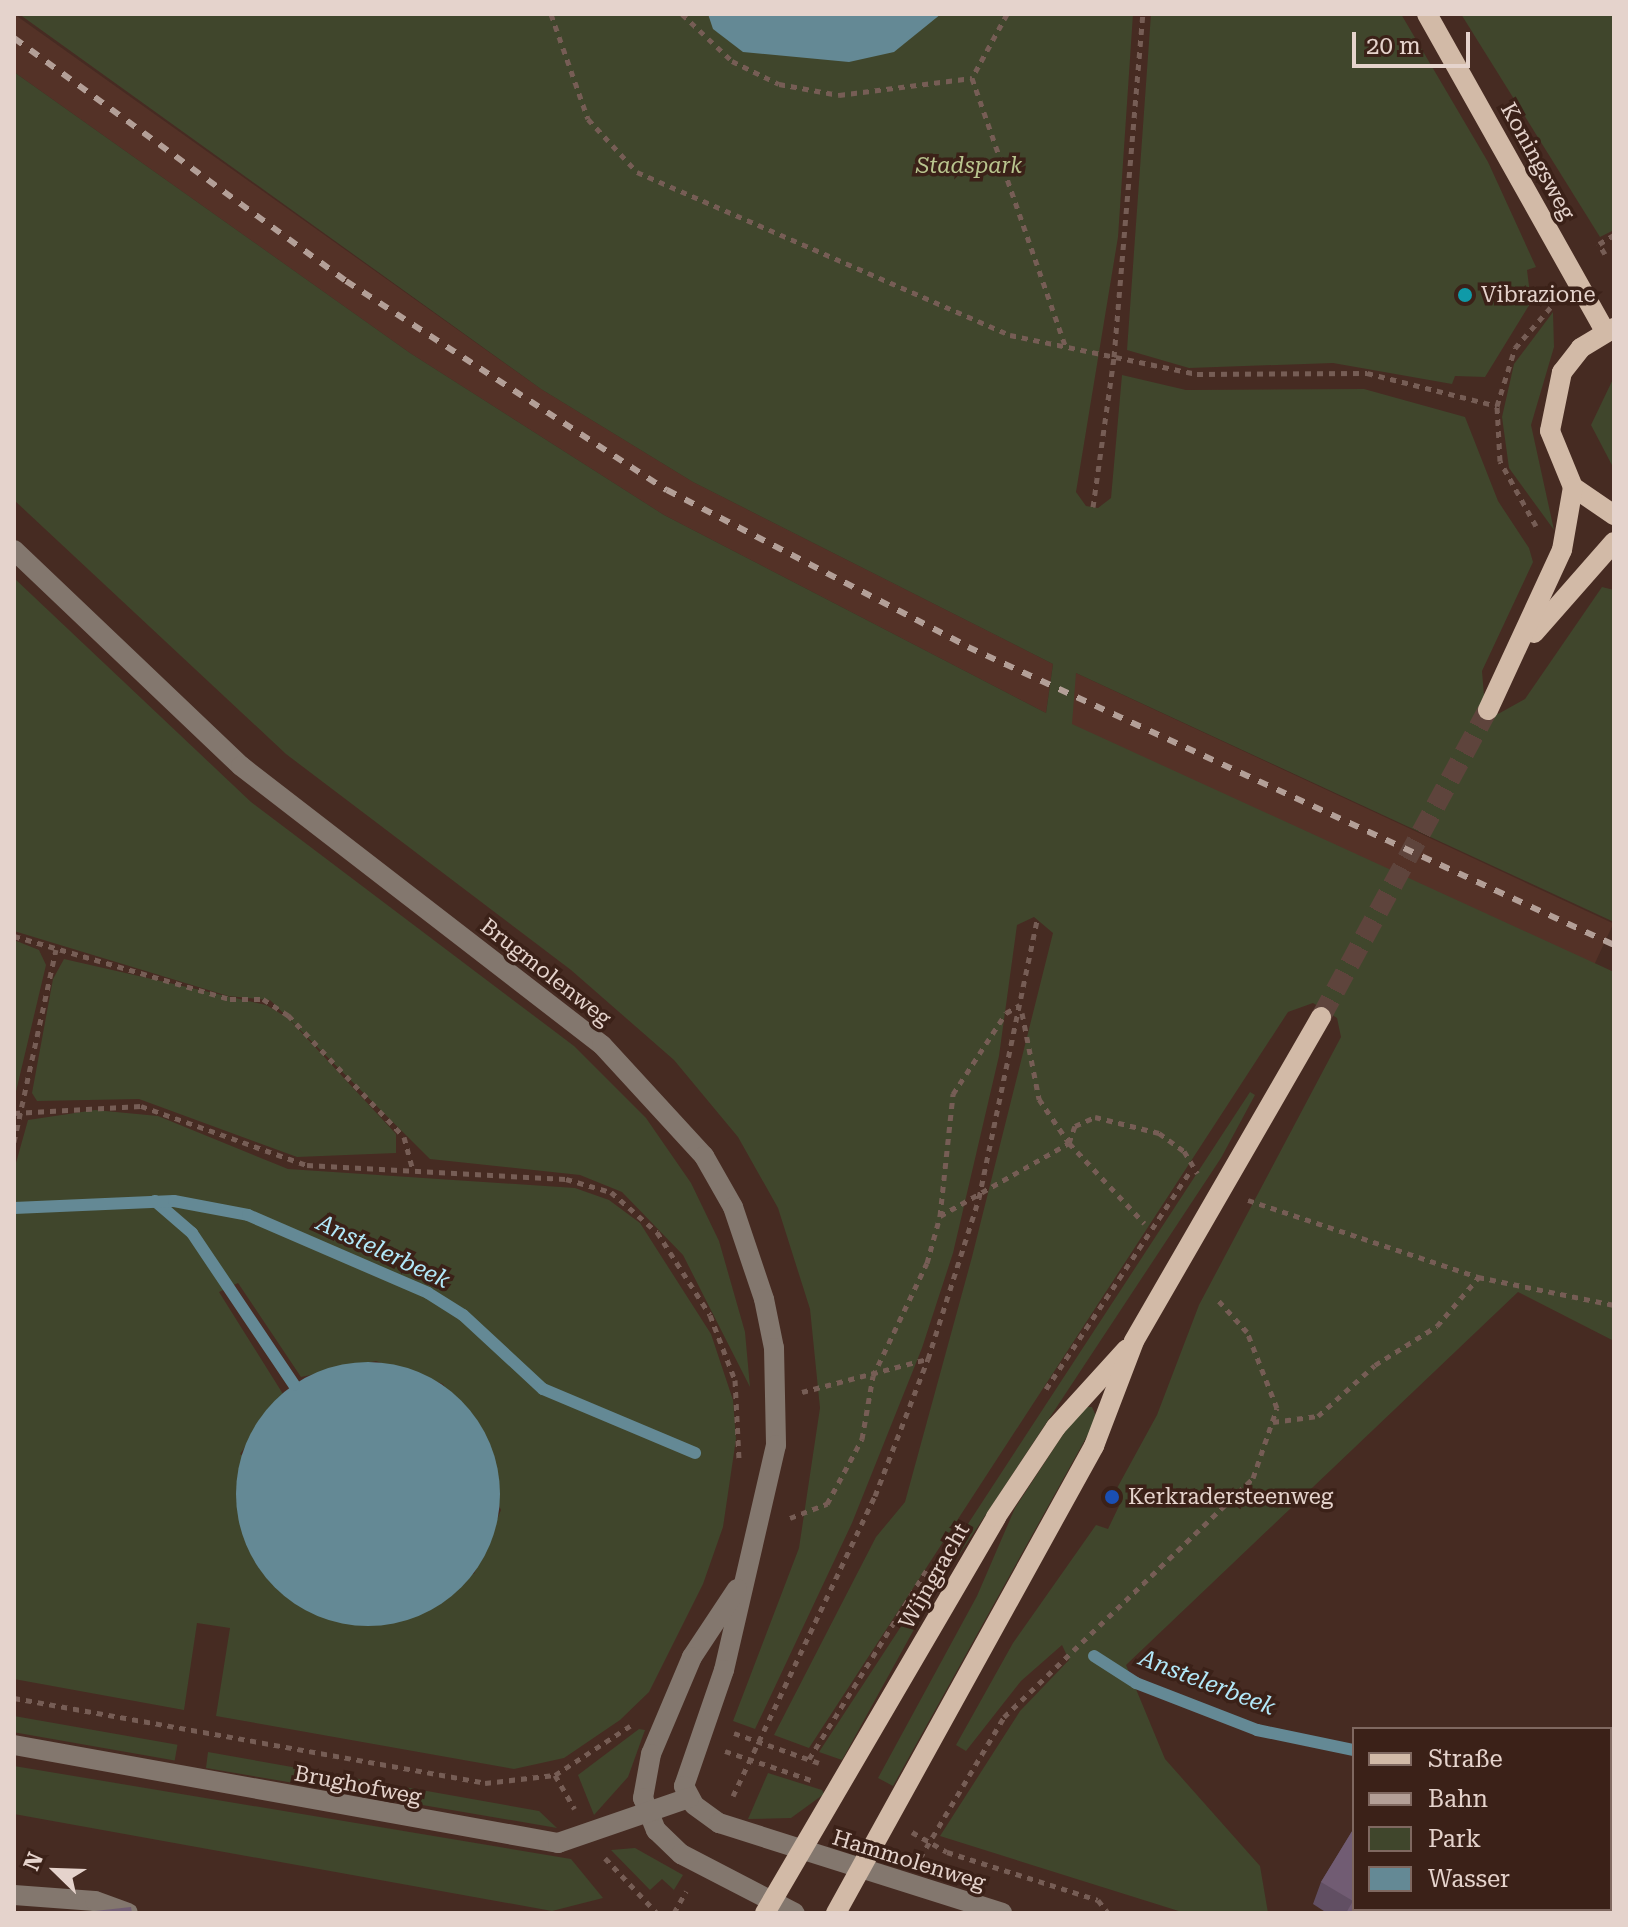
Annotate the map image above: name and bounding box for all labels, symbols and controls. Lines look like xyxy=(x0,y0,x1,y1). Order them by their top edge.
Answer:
scale bar xyxy=(1356,16,1474,66)
text: 20 m xyxy=(1366,32,1421,60)
street label: Koningsweg xyxy=(1495,98,1581,224)
park label: Stadspark xyxy=(916,153,1022,179)
place label: Vibrazione xyxy=(1481,282,1595,308)
marker: Vibrazione xyxy=(1456,286,1474,304)
street label: Brugmolenweg xyxy=(475,913,617,1031)
water label: Anstelerbeek xyxy=(312,1209,454,1295)
place label: Kerkradersteenweg xyxy=(1128,1484,1333,1510)
marker: Kerkradersteenweg xyxy=(1103,1488,1121,1506)
street label: Wijngracht xyxy=(893,1518,975,1634)
water label: Anstelerbeek xyxy=(1135,1644,1279,1722)
legend xyxy=(1352,1727,1612,1911)
text: Straße xyxy=(1428,1745,1503,1773)
street label: Brughofweg xyxy=(292,1760,424,1810)
text: Bahn xyxy=(1428,1785,1488,1813)
street label: Hammolenweg xyxy=(829,1824,989,1896)
text: Park xyxy=(1428,1825,1481,1853)
north arrow xyxy=(16,1831,96,1911)
text: N xyxy=(19,1849,48,1874)
text: Wasser xyxy=(1428,1865,1510,1893)

